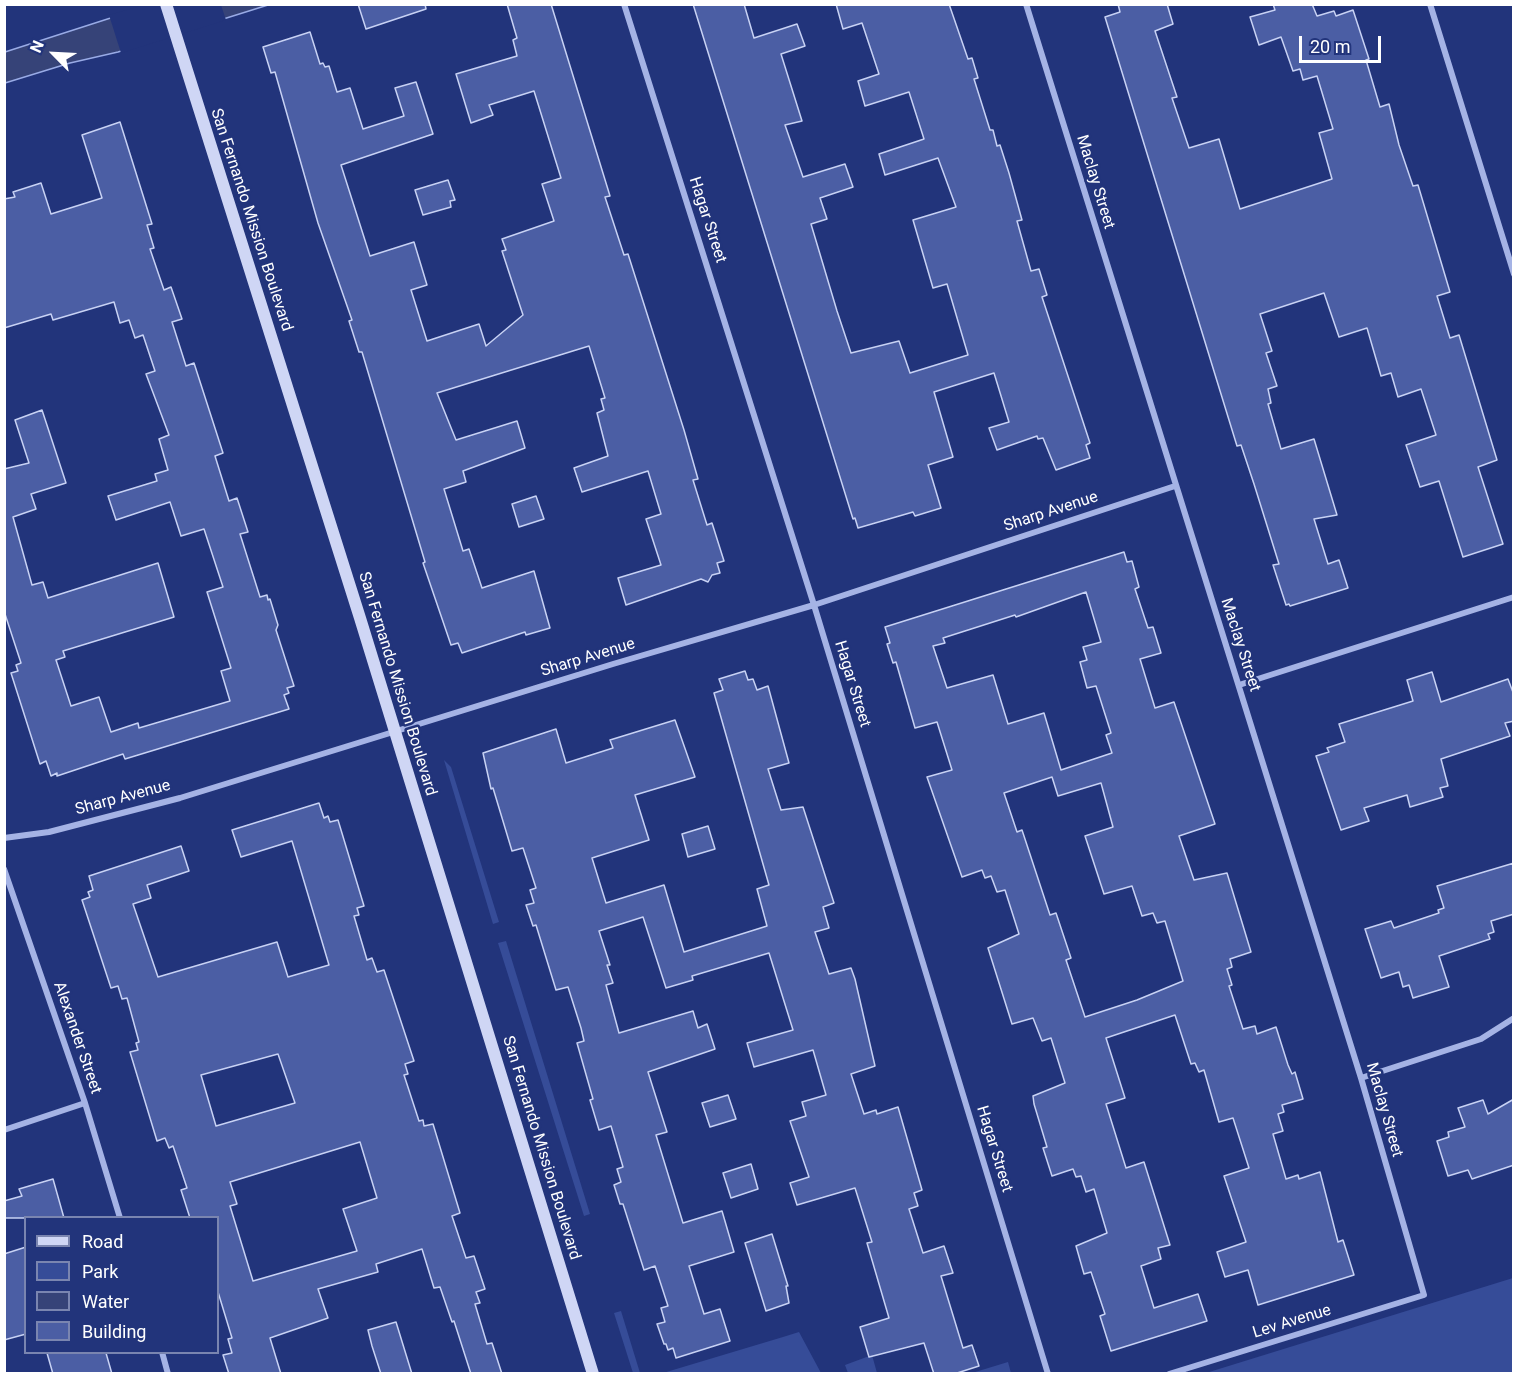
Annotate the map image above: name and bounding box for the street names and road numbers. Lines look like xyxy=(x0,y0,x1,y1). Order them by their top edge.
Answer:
street label: San Fernando Mission Boulevard xyxy=(206,106,296,334)
street label: Maclay Street xyxy=(1072,133,1118,231)
street label: Hagar Street xyxy=(684,175,730,265)
street label: Sharp Avenue xyxy=(1002,488,1100,536)
street label: San Fernando Mission Boulevard xyxy=(354,570,440,798)
street label: Maclay Street xyxy=(1216,596,1264,694)
street label: Sharp Avenue xyxy=(538,635,638,681)
street label: Hagar Street xyxy=(830,638,874,730)
street label: Sharp Avenue xyxy=(73,776,173,820)
street label: Alexander Street xyxy=(49,979,105,1097)
street label: San Fernando Mission Boulevard xyxy=(498,1034,584,1262)
street label: Maclay Street xyxy=(1361,1061,1407,1159)
street label: Hagar Street xyxy=(972,1103,1016,1195)
street label: Lev Avenue xyxy=(1250,1301,1334,1343)

